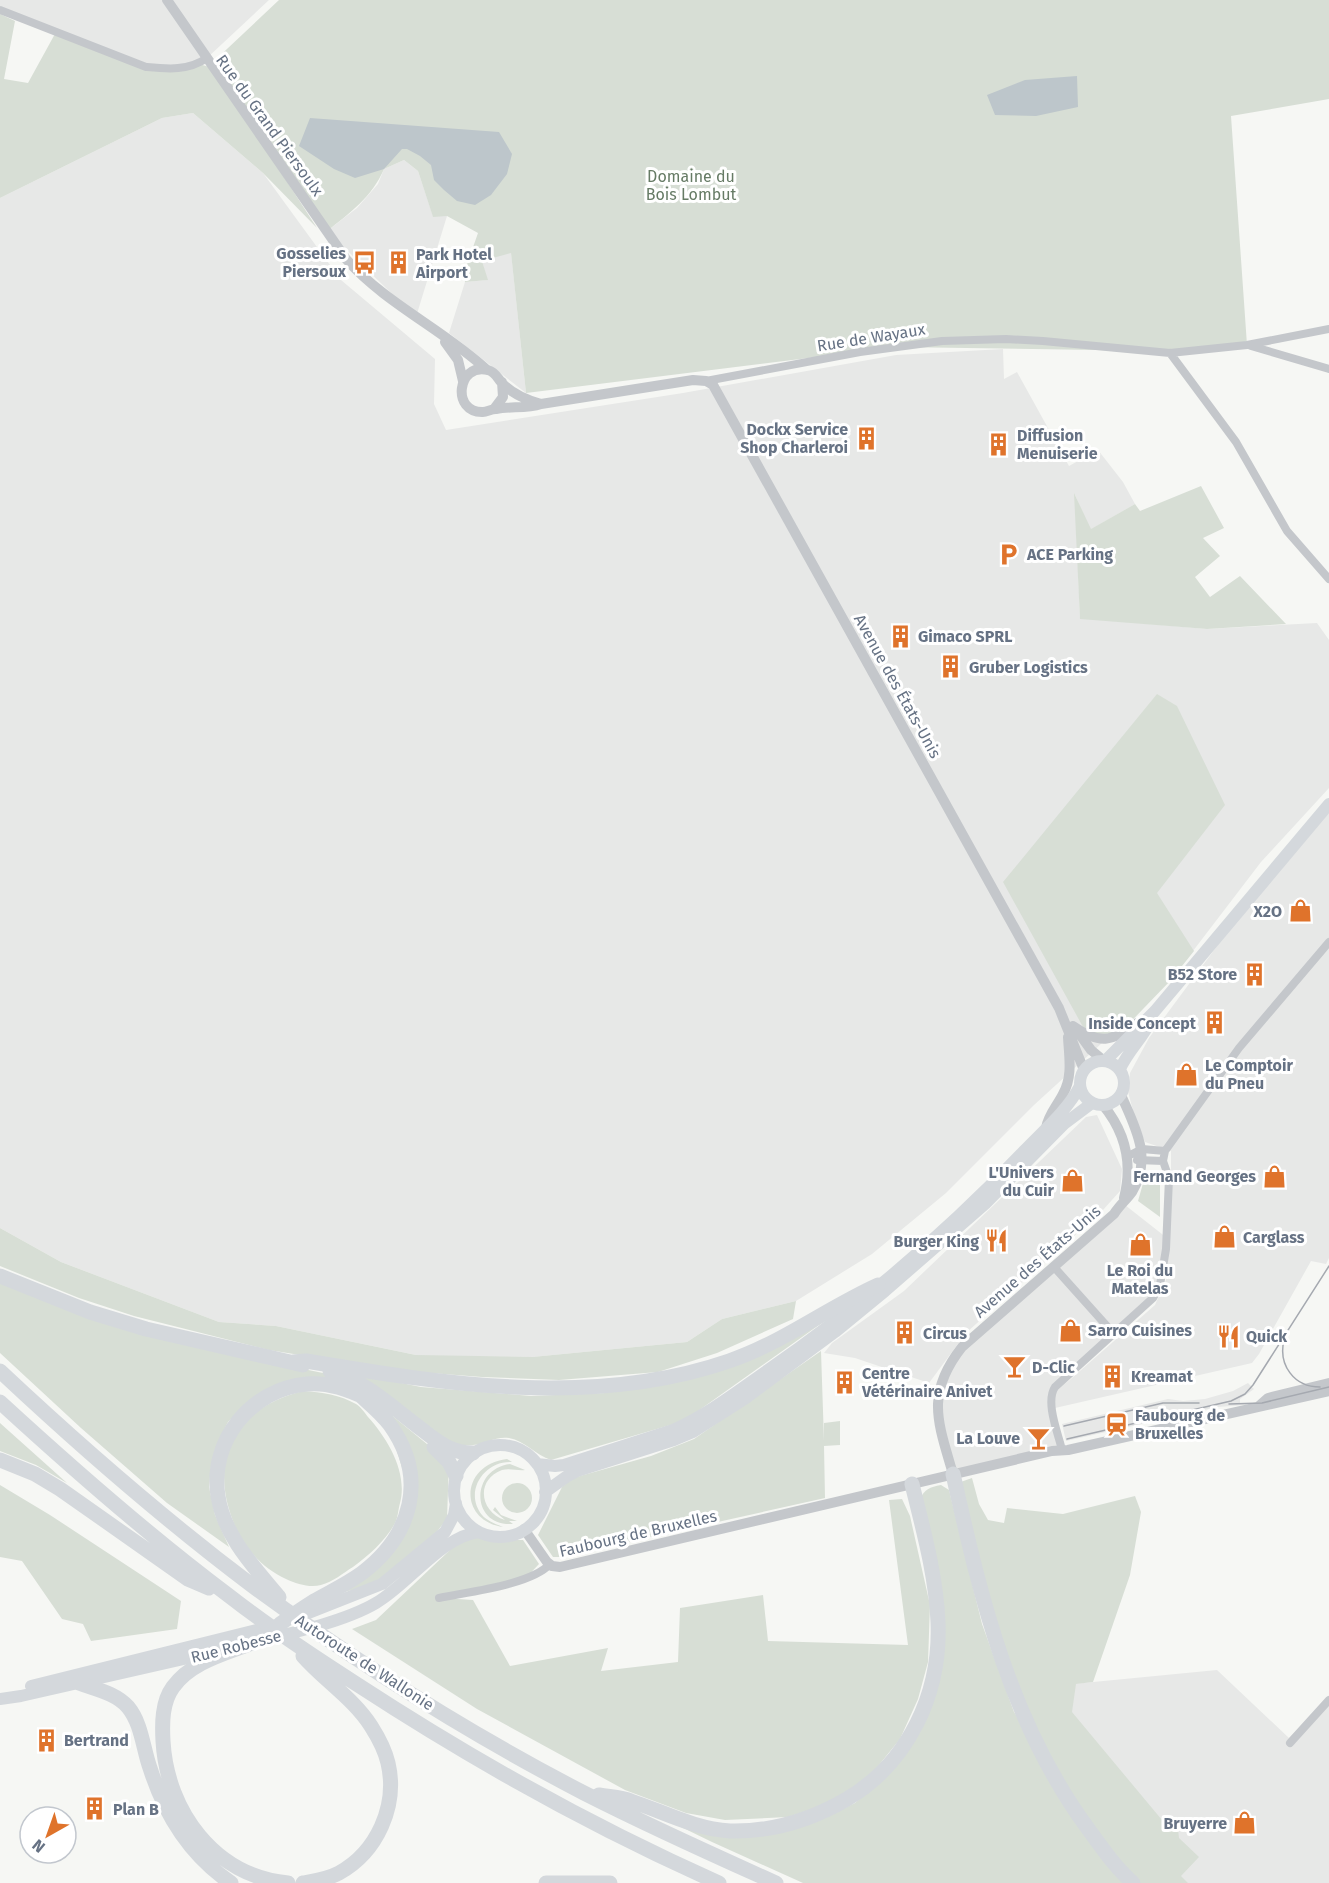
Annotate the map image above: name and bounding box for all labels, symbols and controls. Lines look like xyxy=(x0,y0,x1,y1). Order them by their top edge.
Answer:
street label: Rue du Grand Piersoulx xyxy=(212,51,327,200)
park label: Domaine du Bois Lombut xyxy=(646,167,736,204)
place label: Gosselies Piersoux xyxy=(276,244,347,281)
place label: Park Hotel Airport xyxy=(415,245,492,282)
bus stop icon: Gosselies Piersoux xyxy=(351,249,377,275)
building icon: Park Hotel Airport xyxy=(385,250,411,276)
street label: Rue de Wayaux xyxy=(816,320,927,355)
place label: Dockx Service Shop Charleroi xyxy=(740,420,848,457)
building icon: Dockx Service Shop Charleroi xyxy=(853,425,879,451)
place label: Diffusion Menuiserie xyxy=(1017,426,1098,463)
building icon: Diffusion Menuiserie xyxy=(986,431,1012,457)
parking icon: ACE Parking xyxy=(996,541,1022,567)
place label: ACE Parking xyxy=(1026,545,1113,564)
street label: Avenue des États-Unis xyxy=(850,611,946,761)
building icon: Gimaco SPRL xyxy=(887,623,913,649)
place label: Gimaco SPRL xyxy=(918,627,1012,646)
building icon: Gruber Logistics xyxy=(938,654,964,680)
place label: Gruber Logistics xyxy=(969,658,1088,677)
shop icon: X2O xyxy=(1287,898,1313,924)
place label: X2O xyxy=(1253,902,1282,921)
building icon: B52 Store xyxy=(1242,961,1268,987)
place label: B52 Store xyxy=(1168,965,1237,984)
building icon: Inside Concept xyxy=(1201,1010,1227,1036)
place label: Inside Concept xyxy=(1088,1014,1197,1033)
place label: Le Comptoir du Pneu xyxy=(1205,1056,1293,1093)
shop icon: Le Comptoir du Pneu xyxy=(1174,1061,1200,1087)
place label: L'Univers du Cuir xyxy=(989,1163,1055,1200)
shop icon: Fernand Georges xyxy=(1261,1163,1287,1189)
place label: Fernand Georges xyxy=(1133,1167,1256,1186)
shop icon: L'Univers du Cuir xyxy=(1059,1168,1085,1194)
street label: Avenue des États-Unis xyxy=(969,1200,1105,1322)
shop icon: Carglass xyxy=(1212,1224,1238,1250)
restaurant icon: Burger King xyxy=(984,1228,1010,1254)
place label: Carglass xyxy=(1243,1228,1305,1247)
place label: Burger King xyxy=(894,1232,979,1251)
shop icon: Le Roi du Matelas xyxy=(1127,1232,1153,1258)
place label: Le Roi du Matelas xyxy=(1107,1261,1173,1298)
shop icon: Sarro Cuisines xyxy=(1057,1317,1083,1343)
building icon: Circus xyxy=(892,1320,918,1346)
place label: Sarro Cuisines xyxy=(1088,1321,1192,1340)
restaurant icon: Quick xyxy=(1215,1323,1241,1349)
place label: Circus xyxy=(923,1324,967,1343)
place label: Quick xyxy=(1246,1327,1287,1346)
bar icon: D-Clic xyxy=(1001,1354,1027,1380)
place label: D-Clic xyxy=(1032,1358,1075,1377)
building icon: Kreamat xyxy=(1100,1363,1126,1389)
place label: Centre Vétérinaire Anivet xyxy=(861,1364,993,1401)
place label: Kreamat xyxy=(1131,1367,1194,1386)
building icon: Centre Vétérinaire Anivet xyxy=(831,1369,857,1395)
place label: Faubourg de Bruxelles xyxy=(1135,1406,1225,1443)
station icon: Faubourg de Bruxelles xyxy=(1104,1411,1130,1437)
bar icon: La Louve xyxy=(1025,1425,1051,1451)
place label: La Louve xyxy=(956,1429,1020,1448)
street label: Faubourg de Bruxelles xyxy=(557,1506,719,1561)
street label: Autoroute de Wallonie xyxy=(292,1611,438,1714)
street label: Rue Robesse xyxy=(189,1626,283,1667)
building icon: Bertrand xyxy=(33,1727,59,1753)
place label: Bertrand xyxy=(64,1731,129,1750)
building icon: Plan B xyxy=(82,1796,108,1822)
place label: Plan B xyxy=(113,1800,159,1819)
north arrow xyxy=(18,1805,78,1865)
shop icon: Bruyerre xyxy=(1232,1810,1258,1836)
place label: Bruyerre xyxy=(1163,1814,1227,1833)
text: N xyxy=(29,1835,49,1857)

